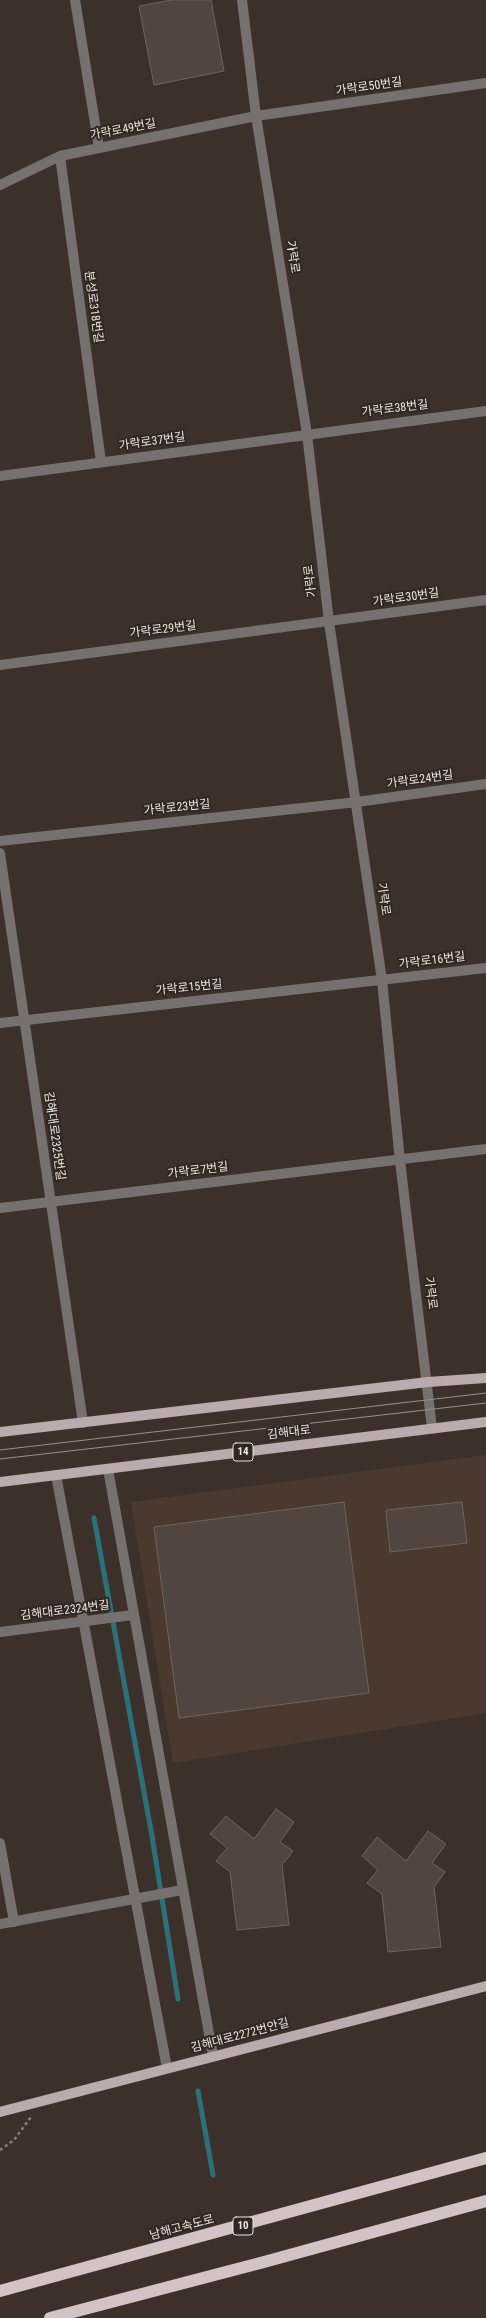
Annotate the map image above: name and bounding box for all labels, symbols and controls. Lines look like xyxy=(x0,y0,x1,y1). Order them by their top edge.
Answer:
street label: 가락로50번길 xyxy=(335,75,403,99)
street label: 가락로49번길 xyxy=(89,117,157,143)
street label: 가락로 xyxy=(282,240,302,274)
street label: 분성로318번길 xyxy=(81,270,105,344)
street label: 가락로38번길 xyxy=(361,398,429,420)
street label: 가락로37번길 xyxy=(118,430,186,454)
street label: 가락로 xyxy=(302,564,320,598)
street label: 가락로30번길 xyxy=(372,586,440,610)
street label: 가락로29번길 xyxy=(129,619,197,641)
street label: 가락로24번길 xyxy=(386,768,454,792)
street label: 가락로23번길 xyxy=(143,797,211,819)
street label: 가락로 xyxy=(374,882,392,916)
street label: 가락로16번길 xyxy=(398,950,466,972)
street label: 가락로15번길 xyxy=(155,977,223,999)
street label: 김해대로2325번길 xyxy=(41,1090,67,1182)
street label: 가락로7번길 xyxy=(167,1160,229,1182)
street label: 가락로 xyxy=(421,1276,439,1310)
street label: 김해대로 xyxy=(266,1423,312,1443)
road number: 14 xyxy=(233,1443,253,1461)
street label: 김해대로2324번길 xyxy=(19,1598,111,1624)
street label: 김해대로2272번안길 xyxy=(189,2016,291,2056)
street label: 남해고속도로 xyxy=(148,2212,216,2244)
road number: 10 xyxy=(233,2217,253,2235)

